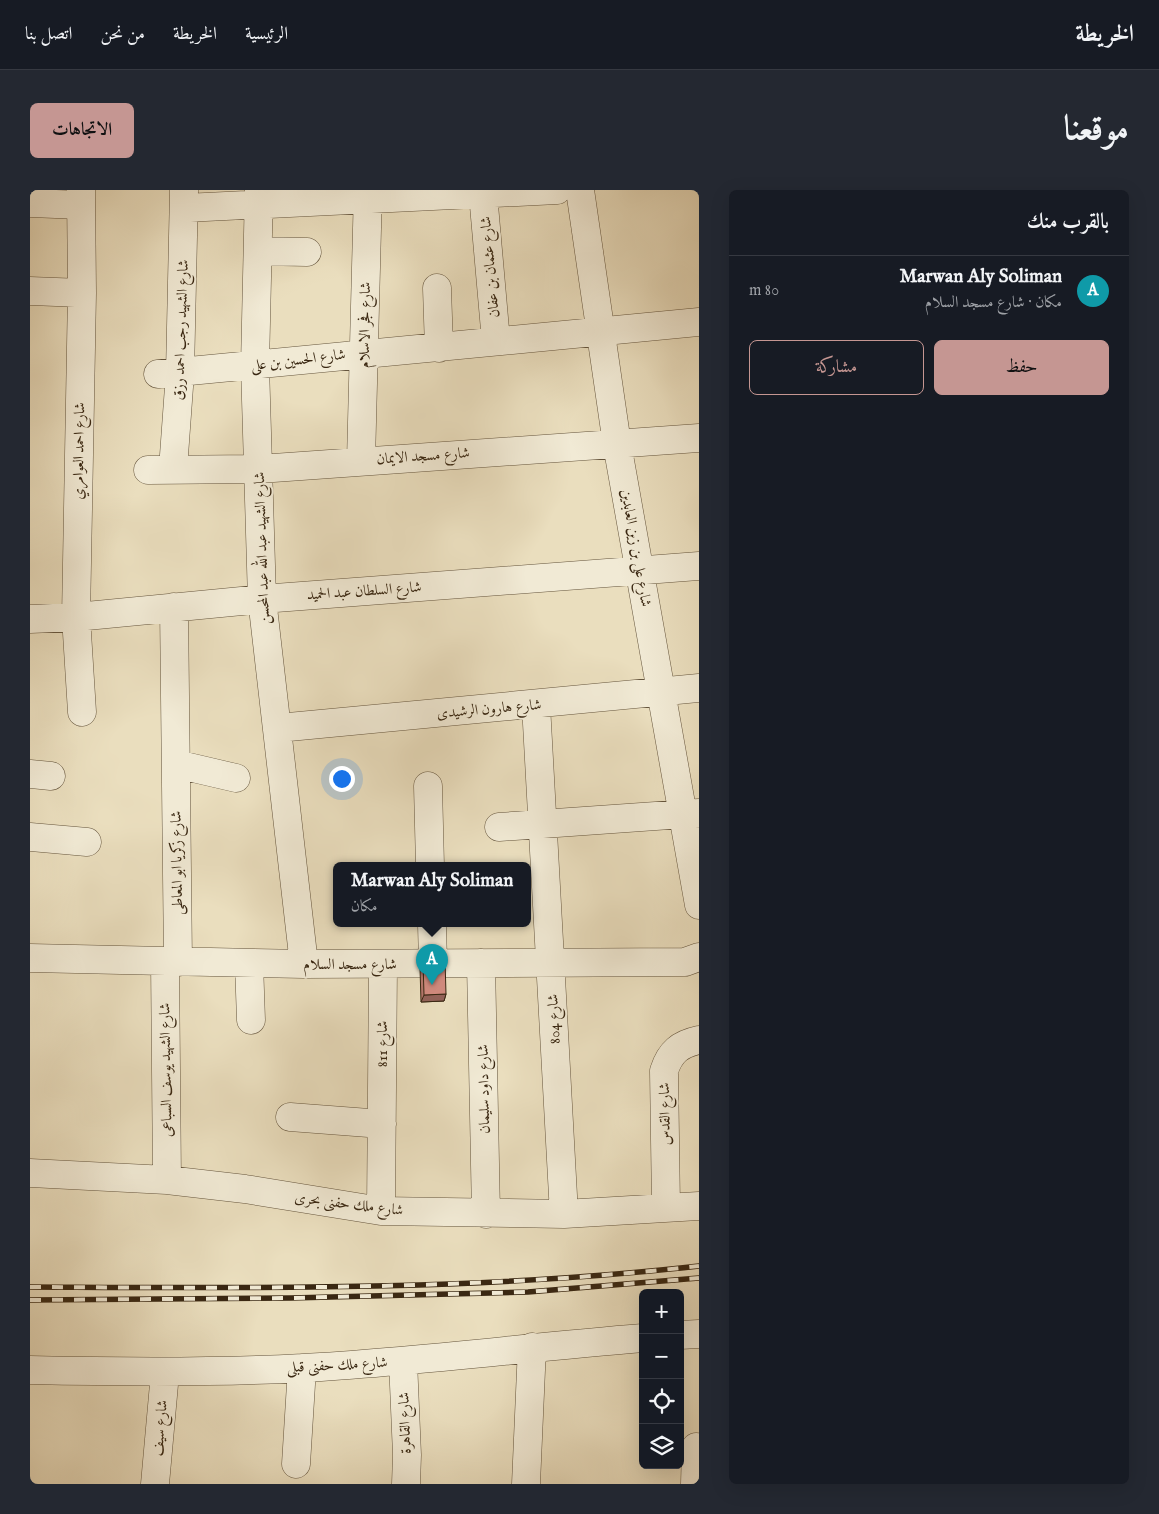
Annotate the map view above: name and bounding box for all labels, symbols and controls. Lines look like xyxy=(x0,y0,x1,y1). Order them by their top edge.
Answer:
text: الخريطة xyxy=(1076,19,1134,50)
text: اتصل بنا xyxy=(25,23,72,46)
text: من نحن xyxy=(100,23,145,46)
text: الخريطة xyxy=(173,23,217,46)
text: الرئيسية xyxy=(245,23,288,46)
button: الاتجاهات xyxy=(30,103,134,158)
text: موقعنا xyxy=(1064,107,1129,152)
text: بالقرب منك xyxy=(1027,209,1109,236)
street label: شارع عثمان بن عفان xyxy=(476,215,507,318)
street label: شارع الشهيد رجب احمد رزق xyxy=(169,259,196,401)
text: Marwan Aly Soliman xyxy=(899,265,1062,289)
text: 80 m xyxy=(749,281,779,301)
text: A xyxy=(1088,281,1098,301)
street label: شارع فجر الاسلام xyxy=(355,282,378,368)
text: مكان · شارع مسجد السلام xyxy=(925,293,1062,313)
button: مشاركة xyxy=(749,340,924,395)
button: حفظ xyxy=(934,340,1109,395)
street label: شارع الحسين بن على xyxy=(249,345,347,378)
street label: شارع احمد العوامري xyxy=(69,402,92,500)
street label: شارع مسجد الايمان xyxy=(376,443,471,472)
street label: شارع الشهيد عبد الله عبد المحسن xyxy=(247,472,277,624)
street label: شارع على بن زين العابدين xyxy=(613,488,656,609)
street label: شارع السلطان عبد الحميد xyxy=(306,578,422,607)
street label: شارع هارون الرشيدى xyxy=(436,695,542,726)
your location xyxy=(329,766,355,792)
street label: شارع زكريا ابو المعاطى xyxy=(167,811,190,915)
popup xyxy=(333,862,531,927)
text: Marwan Aly Soliman xyxy=(351,869,513,893)
text: مكان xyxy=(351,897,378,917)
pin: A xyxy=(416,944,448,985)
street label: شارع مسجد السلام xyxy=(303,955,397,977)
street label: شارع 804 xyxy=(543,993,568,1044)
street label: شارع الشهيد يوسف السباعى xyxy=(155,1003,180,1137)
street label: شارع 811 xyxy=(373,1021,395,1067)
street label: شارع داود سليمان xyxy=(474,1044,497,1134)
street label: شارع القدس xyxy=(655,1082,678,1146)
street label: شارع ملك حفنى بحرى xyxy=(293,1188,405,1223)
map controls xyxy=(639,1289,684,1469)
button: + xyxy=(639,1289,684,1334)
button: − xyxy=(639,1334,684,1379)
street label: شارع ملك حفنى قبلى xyxy=(286,1353,388,1380)
button: locate xyxy=(639,1379,684,1424)
street label: شارع القاهرة xyxy=(394,1392,419,1454)
street label: شارع سيف xyxy=(148,1399,175,1457)
button: layers xyxy=(639,1424,684,1469)

